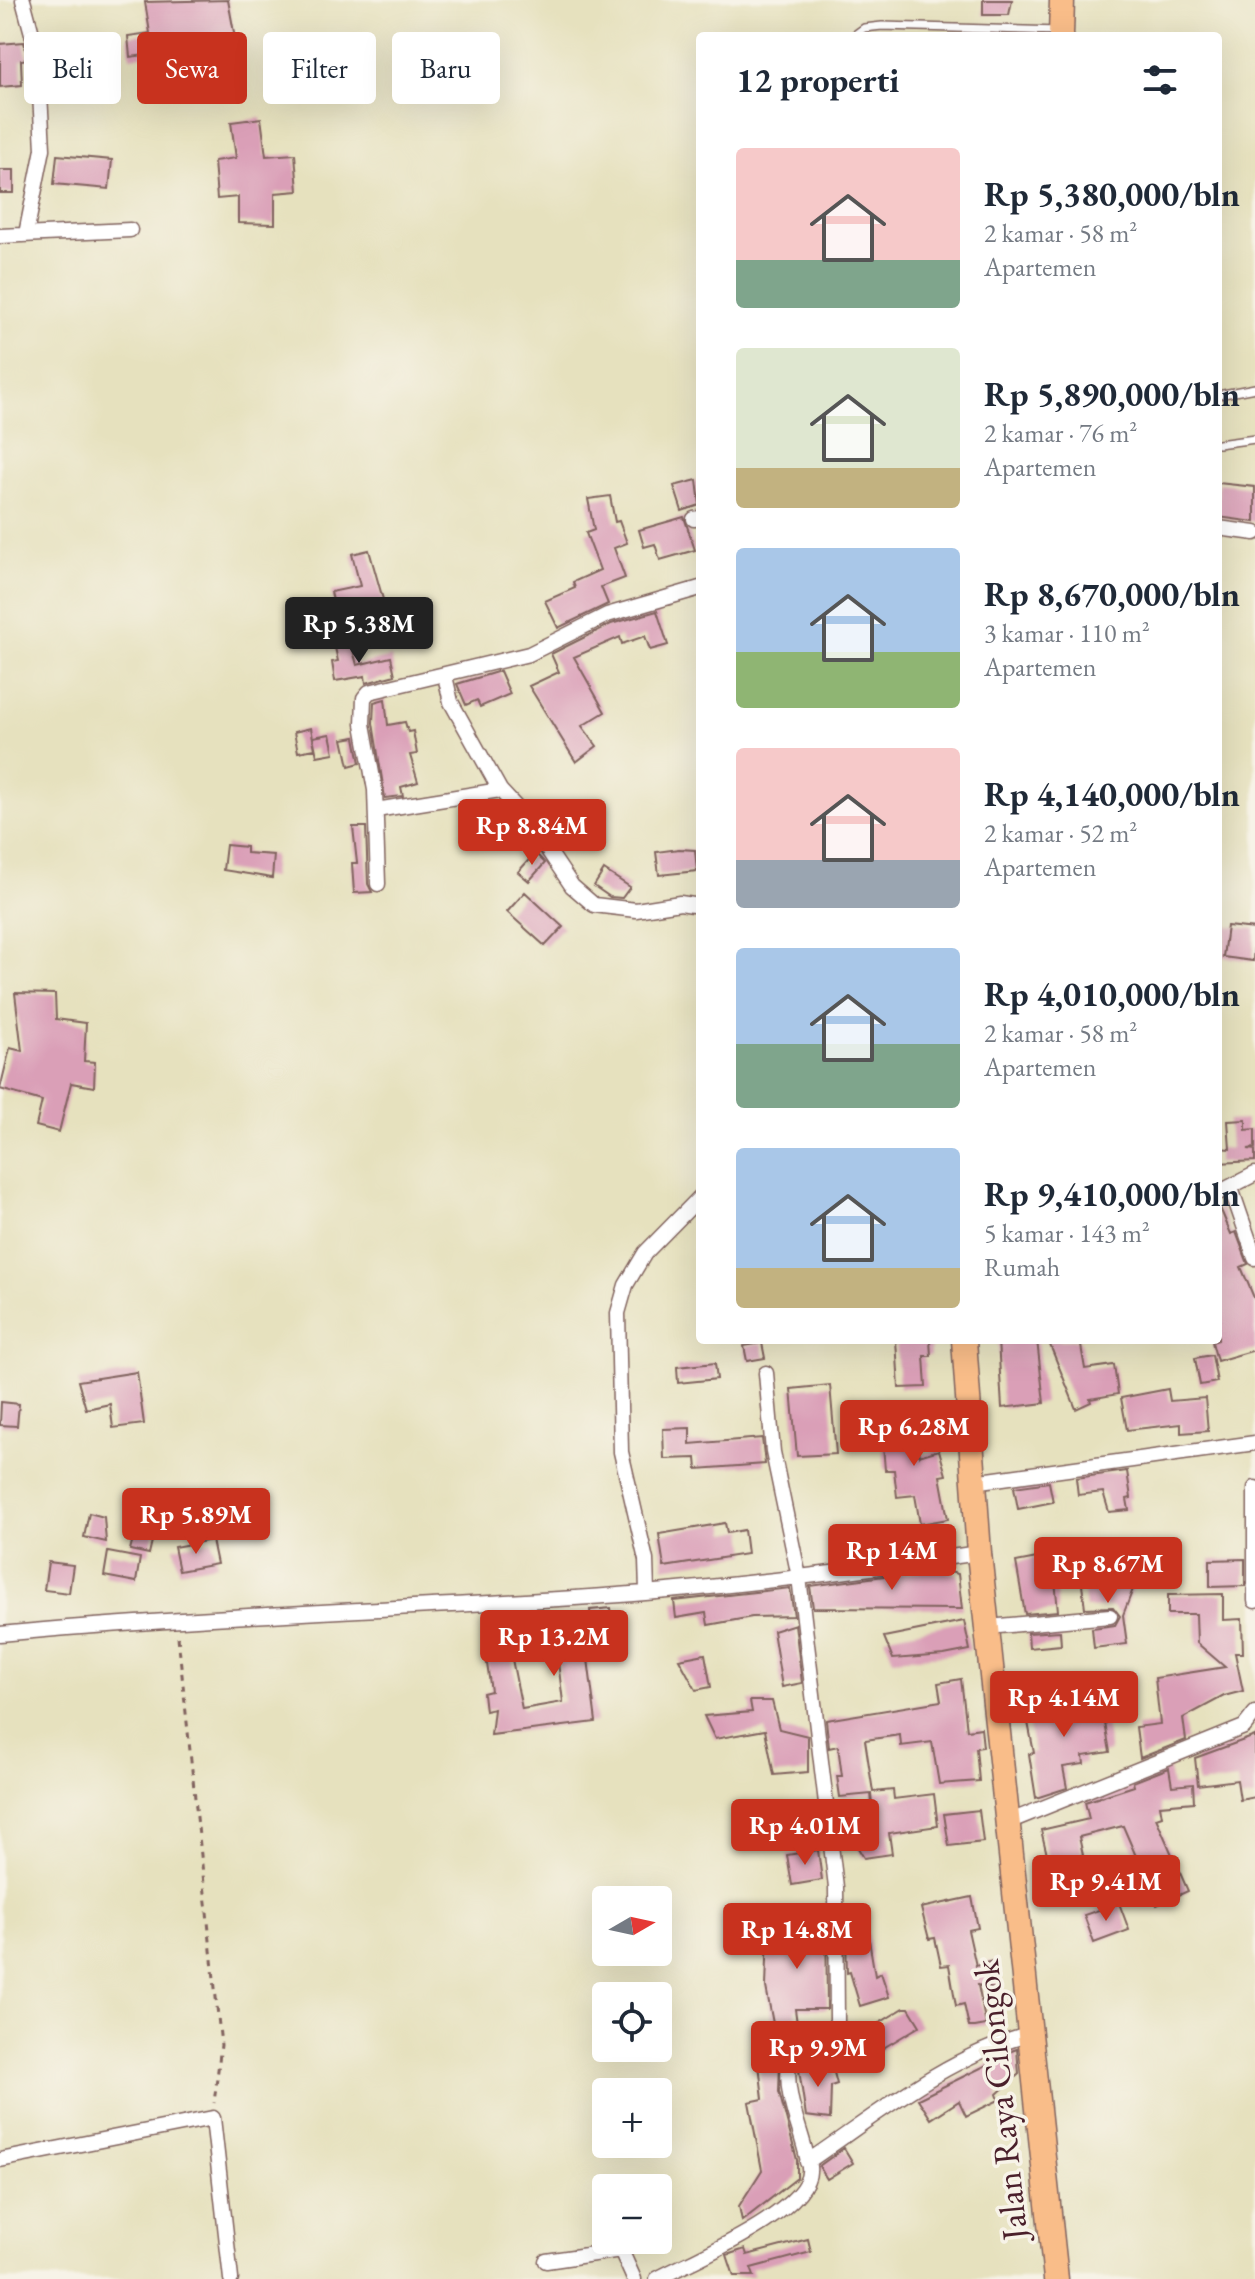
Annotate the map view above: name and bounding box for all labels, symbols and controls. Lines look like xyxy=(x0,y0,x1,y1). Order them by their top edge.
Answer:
chip: Beli xyxy=(24,32,121,104)
chip: Sewa xyxy=(137,32,247,104)
chip: Filter xyxy=(263,32,376,104)
chip: Baru xyxy=(392,32,500,104)
text: 12 properti xyxy=(736,58,899,102)
icon: filters xyxy=(1138,58,1182,102)
text: Rp 5,380,000/bln xyxy=(984,172,1240,216)
icon: home xyxy=(800,180,896,276)
text: 2 kamar · 58 m² xyxy=(984,216,1137,250)
text: Apartemen xyxy=(984,250,1096,284)
text: Rp 5,890,000/bln xyxy=(984,372,1240,416)
icon: home xyxy=(800,380,896,476)
text: 2 kamar · 76 m² xyxy=(984,416,1137,450)
text: Apartemen xyxy=(984,450,1096,484)
text: Rp 8,670,000/bln xyxy=(984,572,1240,616)
icon: home xyxy=(800,580,896,676)
pin: Rp 5.38M xyxy=(276,597,442,665)
text: Rp 5.38M xyxy=(303,606,415,640)
text: 3 kamar · 110 m² xyxy=(984,616,1150,650)
text: Apartemen xyxy=(984,650,1096,684)
text: Rp 4,140,000/bln xyxy=(984,772,1240,816)
icon: home xyxy=(800,780,896,876)
pin: Rp 8.84M xyxy=(449,799,615,867)
text: Rp 8.84M xyxy=(476,808,588,842)
text: 2 kamar · 52 m² xyxy=(984,816,1137,850)
text: Apartemen xyxy=(984,850,1096,884)
text: Rp 4,010,000/bln xyxy=(984,972,1240,1016)
icon: home xyxy=(800,980,896,1076)
text: 2 kamar · 58 m² xyxy=(984,1016,1137,1050)
text: Apartemen xyxy=(984,1050,1096,1084)
text: Rp 9,410,000/bln xyxy=(984,1172,1240,1216)
icon: home xyxy=(800,1180,896,1276)
text: 5 kamar · 143 m² xyxy=(984,1216,1150,1250)
text: Rumah xyxy=(984,1250,1060,1284)
pin: Rp 6.28M xyxy=(831,1400,997,1468)
text: Rp 6.28M xyxy=(858,1409,970,1443)
pin: Rp 5.89M xyxy=(113,1488,279,1556)
text: Rp 5.89M xyxy=(140,1497,252,1531)
pin: Rp 14M xyxy=(827,1524,957,1592)
text: Rp 14M xyxy=(846,1533,938,1567)
pin: Rp 8.67M xyxy=(1025,1537,1191,1605)
text: Rp 8.67M xyxy=(1052,1546,1164,1580)
pin: Rp 13.2M xyxy=(471,1610,637,1678)
text: Rp 13.2M xyxy=(498,1619,610,1653)
pin: Rp 4.14M xyxy=(981,1671,1147,1739)
text: Rp 4.14M xyxy=(1008,1680,1120,1714)
pin: Rp 4.01M xyxy=(722,1799,888,1867)
text: Rp 4.01M xyxy=(749,1808,861,1842)
pin: Rp 9.41M xyxy=(1023,1855,1189,1923)
text: Rp 9.41M xyxy=(1050,1864,1162,1898)
north arrow xyxy=(592,1886,672,1966)
map controls xyxy=(592,1886,672,2254)
pin: Rp 14.8M xyxy=(714,1903,880,1971)
text: Rp 14.8M xyxy=(741,1912,853,1946)
street label: Jalan Raya Cilongok xyxy=(962,1956,1038,2246)
button: locate xyxy=(592,1982,672,2062)
pin: Rp 9.9M xyxy=(744,2021,892,2089)
text: Rp 9.9M xyxy=(769,2030,867,2064)
button: + xyxy=(592,2078,672,2158)
button: − xyxy=(592,2174,672,2254)

